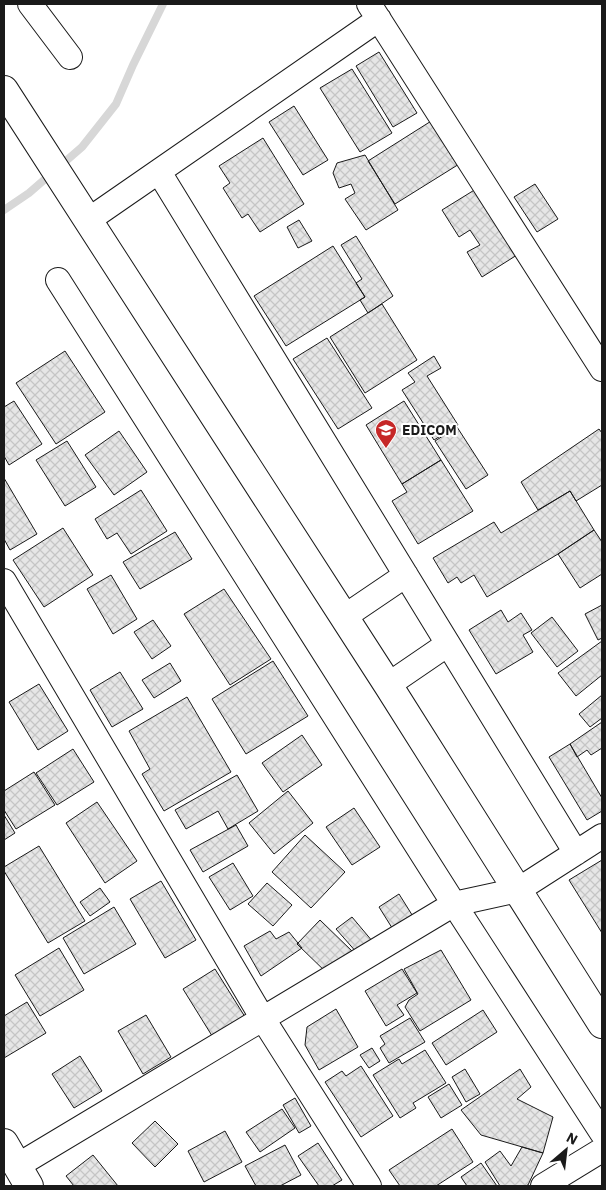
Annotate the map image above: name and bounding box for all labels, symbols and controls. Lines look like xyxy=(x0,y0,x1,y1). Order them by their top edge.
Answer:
school or university icon: EDICOM xyxy=(374,418,398,449)
place label: EDICOM xyxy=(402,421,457,439)
north arrow xyxy=(541,1125,591,1175)
text: N xyxy=(563,1128,581,1149)

